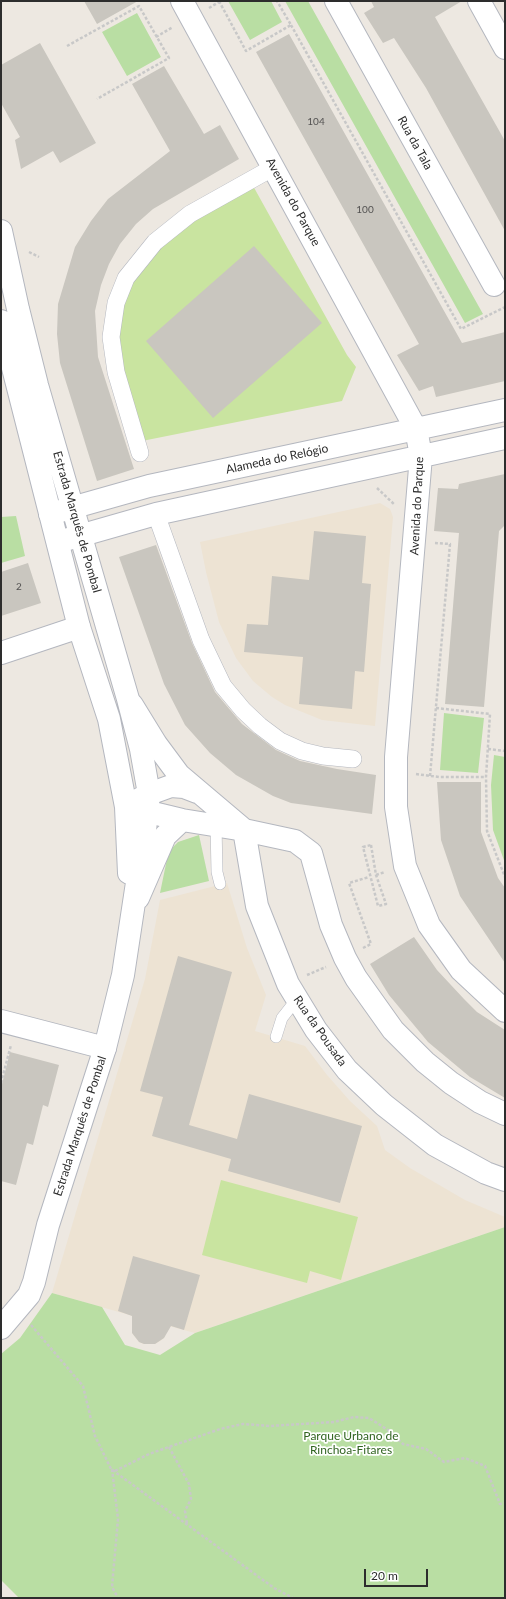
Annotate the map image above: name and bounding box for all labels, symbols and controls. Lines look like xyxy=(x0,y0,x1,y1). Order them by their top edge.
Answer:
street label: Rua da Tala xyxy=(394,114,436,172)
house number: 104 xyxy=(307,116,325,128)
street label: Avenida do Parque xyxy=(263,155,323,249)
house number: 100 xyxy=(356,204,374,216)
street label: Alameda do Relógio xyxy=(224,441,330,477)
street label: Estrada Marquês de Pombal xyxy=(50,450,104,594)
street label: Avenida do Parque xyxy=(407,456,427,556)
house number: 2 xyxy=(16,581,22,593)
street label: Rua da Pousada xyxy=(290,993,350,1069)
street label: Estrada Marquês de Pombal xyxy=(51,1054,109,1198)
park label: Parque Urbano de Rinchoa-Fitares xyxy=(303,1429,399,1457)
scale bar xyxy=(366,1561,430,1587)
text: 20 m xyxy=(371,1568,398,1583)

